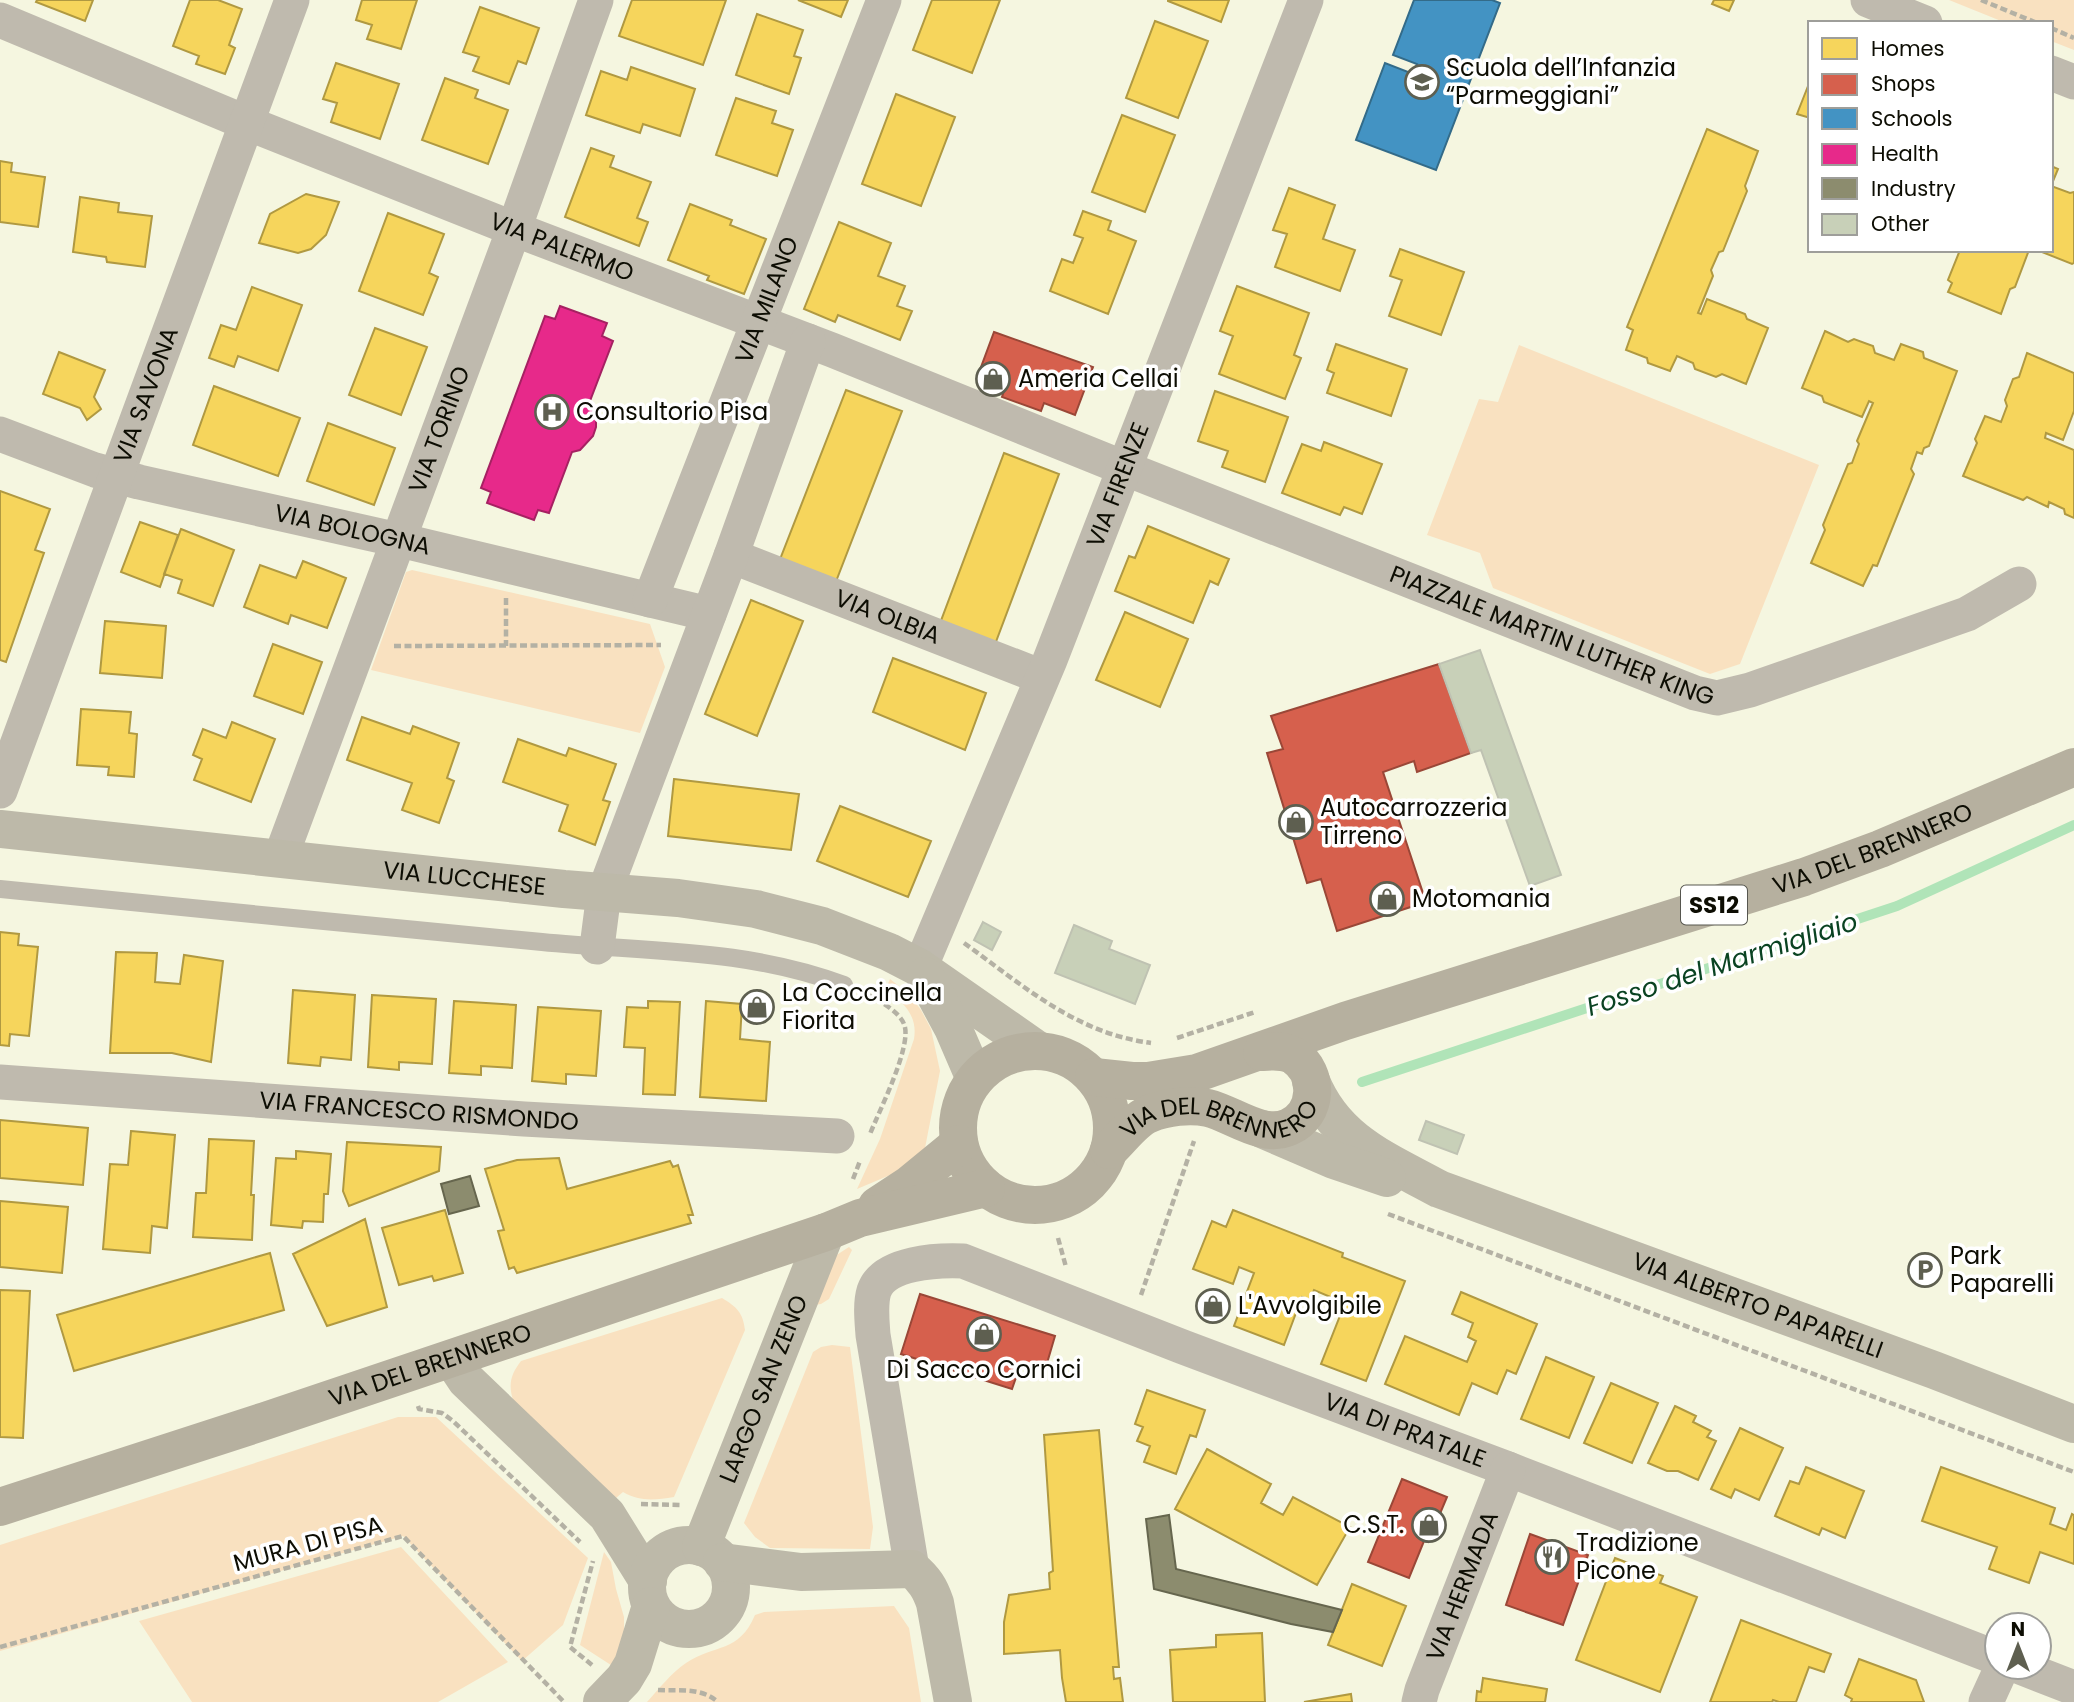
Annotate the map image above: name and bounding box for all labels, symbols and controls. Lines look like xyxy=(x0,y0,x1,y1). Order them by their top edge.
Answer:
legend xyxy=(1808,21,2053,252)
text: Homes xyxy=(1871,34,1945,63)
place label: Scuola dell’Infanzia “Parmeggiani” xyxy=(1446,51,1676,112)
school or university icon: Scuola dell’Infanzia “Parmeggiani” xyxy=(1403,63,1441,101)
text: Shops xyxy=(1871,69,1935,98)
text: Schools xyxy=(1871,104,1953,133)
text: Health xyxy=(1871,139,1939,168)
text: Industry xyxy=(1871,174,1956,203)
street label: VIA PALERMO xyxy=(485,204,639,289)
text: Other xyxy=(1871,209,1930,238)
street label: VIA MILANO xyxy=(727,232,806,368)
street label: VIA SAVONA xyxy=(105,322,186,468)
shop icon: Ameria Cellai xyxy=(974,360,1012,398)
street label: VIA TORINO xyxy=(400,361,478,498)
place label: Ameria Cellai xyxy=(1018,362,1179,395)
hospital icon: Consultorio Pisa xyxy=(533,393,571,431)
place label: Consultorio Pisa xyxy=(576,395,768,428)
street label: VIA FIRENZE xyxy=(1078,417,1157,552)
street label: VIA BOLOGNA xyxy=(271,496,434,563)
street label: PIAZZALE MARTIN LUTHER KING xyxy=(1385,557,1718,713)
street label: VIA OLBIA xyxy=(830,581,945,652)
place label: Autocarrozzeria Tirreno xyxy=(1320,791,1508,852)
street label: VIA DEL BRENNERO xyxy=(1769,795,1978,902)
shop icon: Autocarrozzeria Tirreno xyxy=(1277,803,1315,841)
street label: VIA LUCCHESE xyxy=(381,853,548,903)
shop icon: Motomania xyxy=(1368,880,1406,918)
place label: Motomania xyxy=(1412,882,1551,915)
road number: SS12 xyxy=(1681,885,1747,924)
water label: Fosso del Marmigliaio xyxy=(1582,903,1862,1025)
place label: La Coccinella Fiorita xyxy=(782,976,942,1037)
shop icon: La Coccinella Fiorita xyxy=(738,988,776,1026)
street label: VIA FRANCESCO RISMONDO xyxy=(258,1083,580,1138)
street label: VIA DEL BRENNERO xyxy=(1112,1089,1326,1147)
place label: Park Paparelli xyxy=(1950,1239,2054,1300)
street label: VIA ALBERTO PAPARELLI xyxy=(1628,1244,1888,1366)
parking icon: Park Paparelli xyxy=(1906,1251,1944,1289)
shop icon: L'Avvolgibile xyxy=(1194,1287,1232,1325)
place label: L'Avvolgibile xyxy=(1238,1289,1382,1322)
street label: LARGO SAN ZENO xyxy=(711,1290,815,1488)
street label: VIA DEL BRENNERO xyxy=(324,1315,536,1414)
shop icon: Di Sacco Cornici xyxy=(965,1315,1003,1353)
place label: Di Sacco Cornici xyxy=(886,1353,1082,1386)
street label: VIA DI PRATALE xyxy=(1319,1384,1491,1475)
shop icon: C.S.T. xyxy=(1410,1506,1448,1544)
street label: VIA HERMADA xyxy=(1418,1506,1506,1666)
street label: MURA DI PISA xyxy=(230,1508,386,1579)
place label: C.S.T. xyxy=(1343,1508,1404,1541)
place label: Tradizione Picone xyxy=(1576,1526,1699,1587)
restaurant icon: Tradizione Picone xyxy=(1533,1538,1571,1576)
north arrow xyxy=(1983,1611,2053,1681)
text: N xyxy=(2011,1616,2025,1643)

